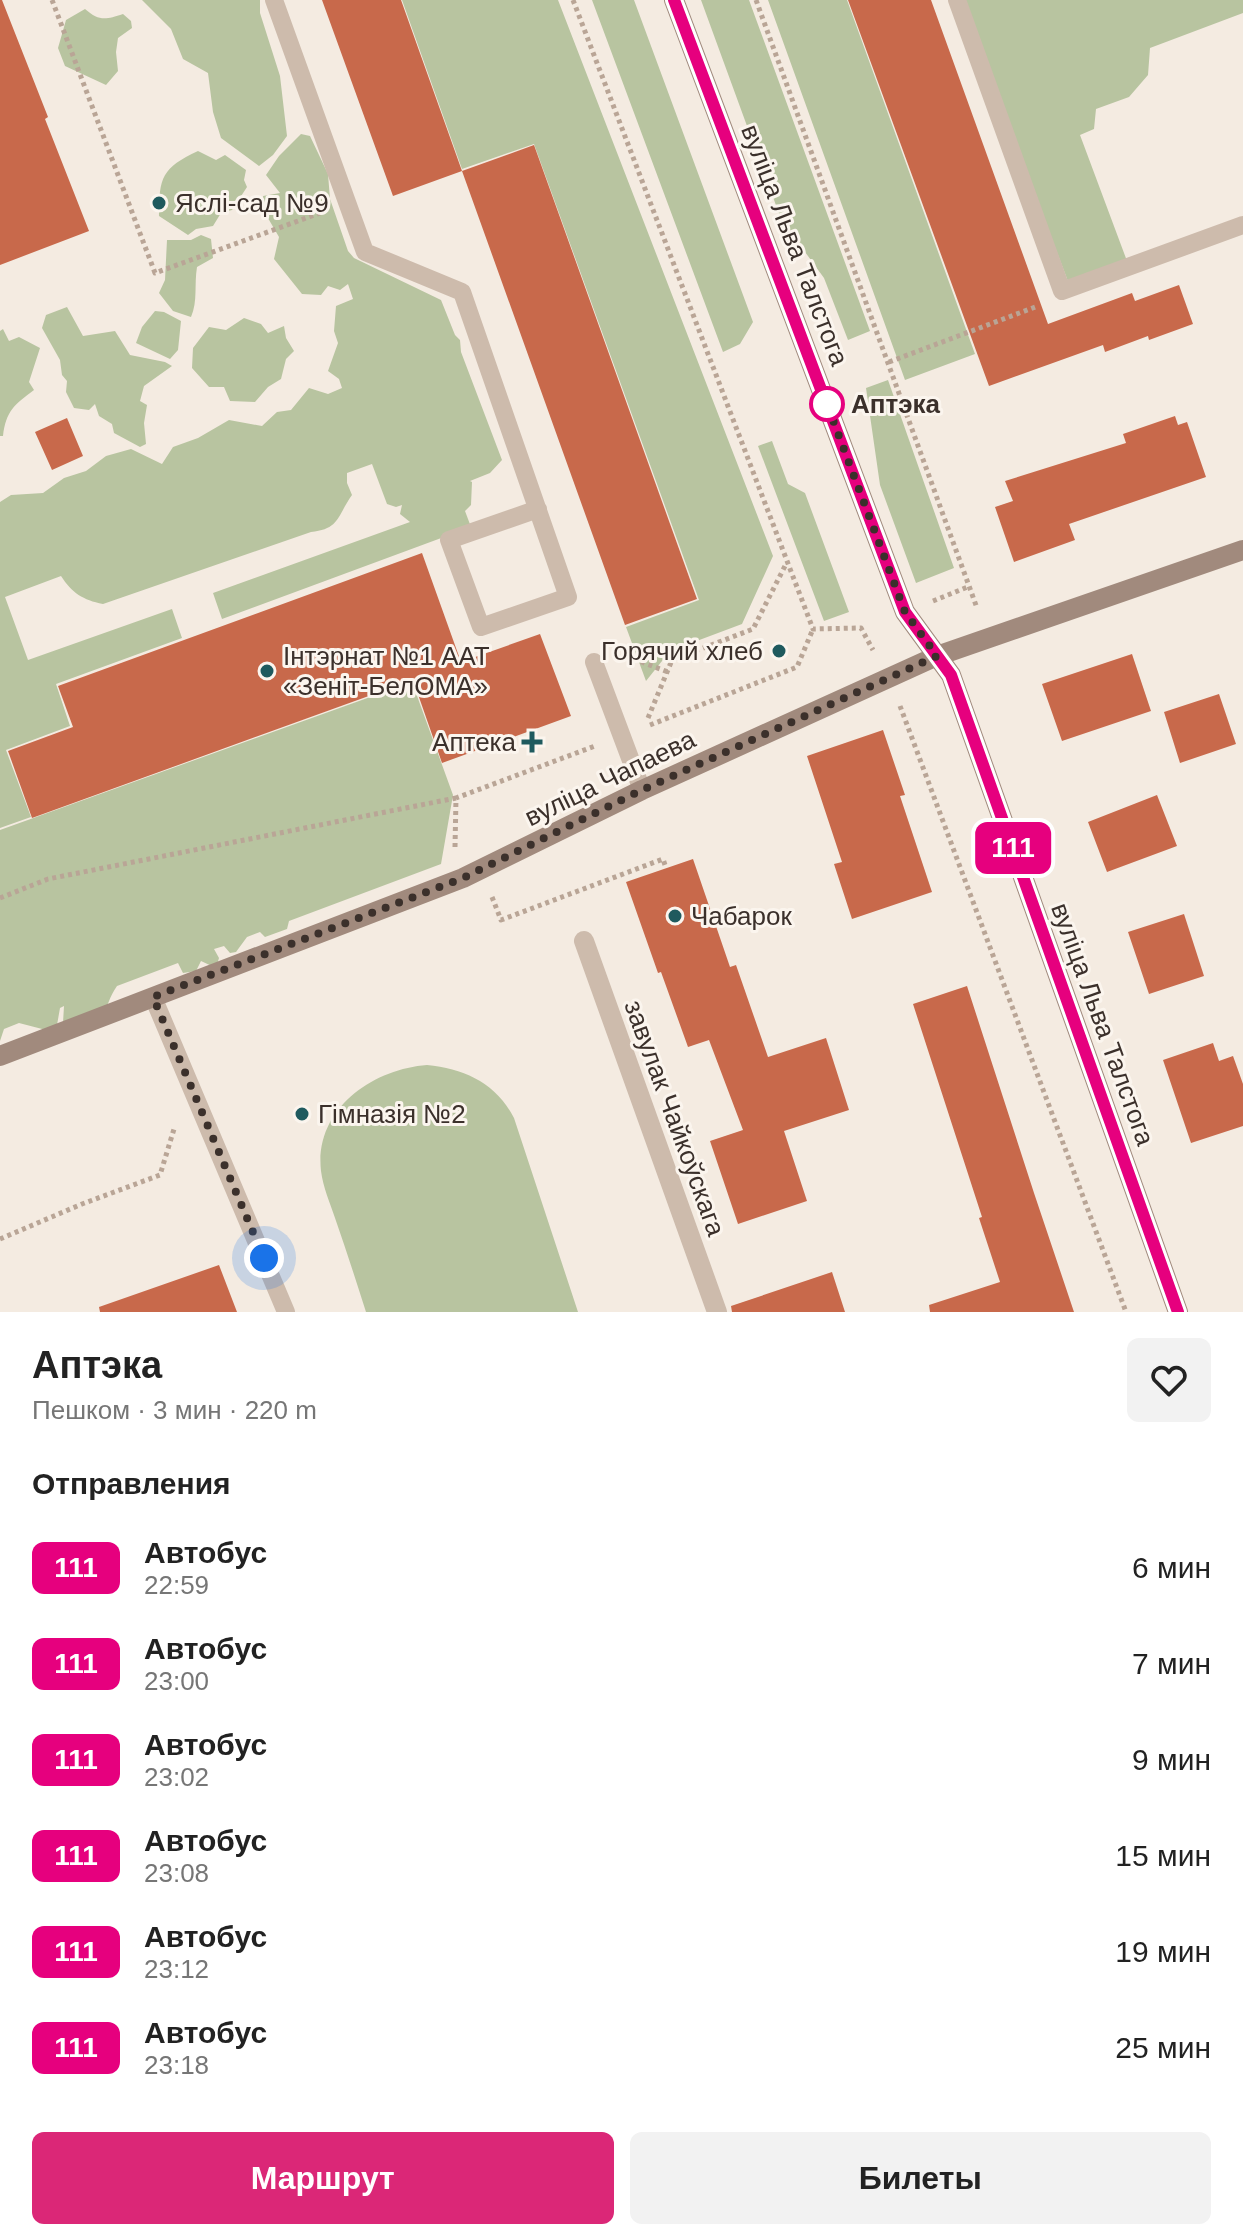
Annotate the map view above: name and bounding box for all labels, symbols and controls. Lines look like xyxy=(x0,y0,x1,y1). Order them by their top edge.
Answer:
street label: вуліца Льва Талстога xyxy=(735,120,855,370)
place label: Яслі-сад №9 xyxy=(175,188,329,218)
marker: Яслі-сад №9 xyxy=(150,194,168,212)
marker: Аптэка xyxy=(810,387,844,421)
place label: Аптэка xyxy=(851,389,941,419)
place label: Горячий хлеб xyxy=(601,636,763,666)
place label: Інтэрнат №1 ААТ «Зеніт-БелОМА» xyxy=(283,641,490,701)
marker: Горячий хлеб xyxy=(770,642,788,660)
marker: Інтэрнат №1 ААТ «Зеніт-БелОМА» xyxy=(258,662,276,680)
street label: вуліца Чапаева xyxy=(520,724,701,832)
place label: Аптека xyxy=(432,727,517,757)
marker: Аптека xyxy=(523,733,541,751)
line badge: 111 xyxy=(967,822,1059,874)
text: 111 xyxy=(991,832,1035,863)
street label: вуліца Льва Талстога xyxy=(1045,899,1161,1150)
place label: Чабарок xyxy=(691,901,792,931)
marker: Чабарок xyxy=(666,907,684,925)
street label: завулак Чайкоўскага xyxy=(618,996,732,1240)
place label: Гімназія №2 xyxy=(318,1099,466,1129)
marker: Гімназія №2 xyxy=(293,1105,311,1123)
your location xyxy=(244,1238,284,1278)
button: heart xyxy=(1127,1338,1211,1422)
text: Аптэка xyxy=(32,1344,162,1386)
text: Пешком · 3 мин · 220 m xyxy=(32,1395,317,1425)
text: Отправления xyxy=(32,1467,231,1500)
text: Автобус xyxy=(144,1536,267,1569)
text: 6 мин xyxy=(1132,1551,1211,1584)
text: 111 xyxy=(54,1552,98,1583)
text: 22:59 xyxy=(144,1570,209,1600)
text: Автобус xyxy=(144,1632,267,1665)
text: 7 мин xyxy=(1132,1647,1211,1680)
text: 111 xyxy=(54,1648,98,1679)
text: 23:00 xyxy=(144,1666,209,1696)
text: Автобус xyxy=(144,1728,267,1761)
text: 9 мин xyxy=(1132,1743,1211,1776)
text: 111 xyxy=(54,1744,98,1775)
text: 23:02 xyxy=(144,1762,209,1792)
text: Автобус xyxy=(144,1824,267,1857)
text: 15 мин xyxy=(1115,1839,1211,1872)
text: 111 xyxy=(54,1840,98,1871)
text: 23:08 xyxy=(144,1858,209,1888)
text: Автобус xyxy=(144,1920,267,1953)
text: 19 мин xyxy=(1115,1935,1211,1968)
text: 111 xyxy=(54,1936,98,1967)
text: 23:12 xyxy=(144,1954,209,1984)
text: Автобус xyxy=(144,2016,267,2049)
text: 25 мин xyxy=(1115,2031,1211,2064)
text: 111 xyxy=(54,2032,98,2063)
text: 23:18 xyxy=(144,2050,209,2080)
button: Маршрут xyxy=(32,2132,614,2224)
button: Билеты xyxy=(630,2132,1211,2224)

